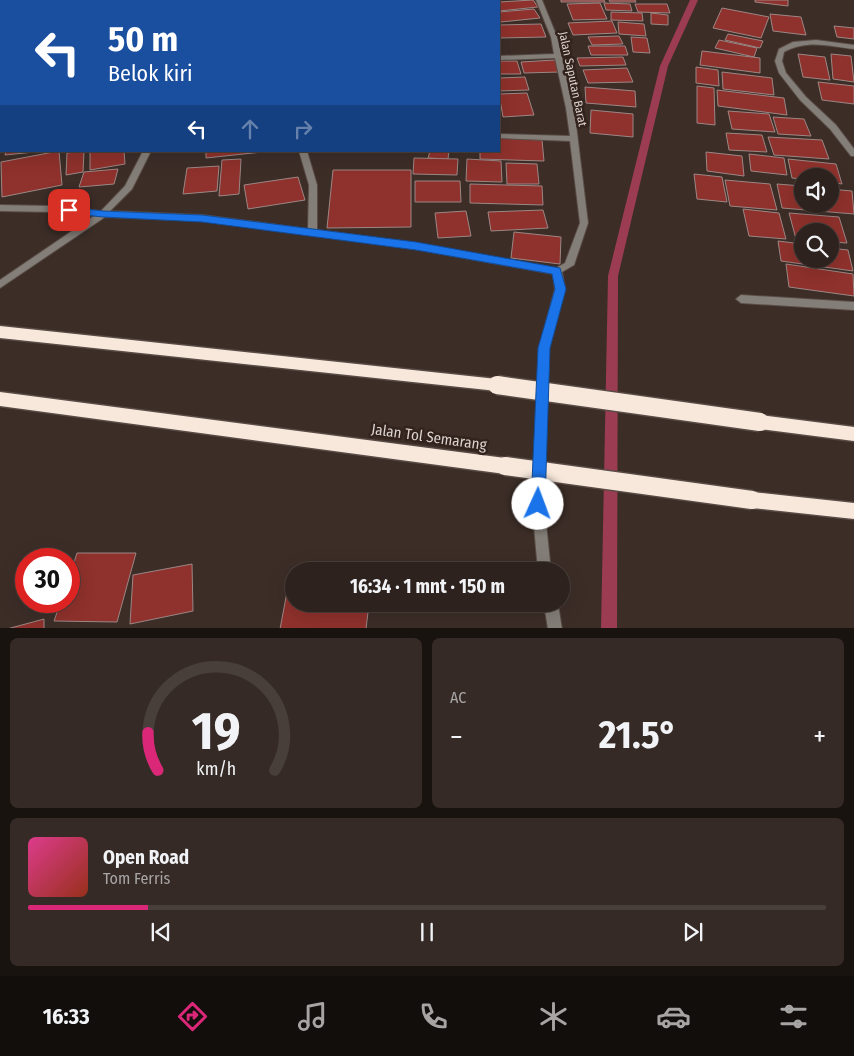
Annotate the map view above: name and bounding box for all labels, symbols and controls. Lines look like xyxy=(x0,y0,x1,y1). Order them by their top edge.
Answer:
text: 50 m xyxy=(108,18,178,60)
icon: left xyxy=(25,20,90,85)
street label: Jalan Saputan Barat xyxy=(556,30,590,128)
text: Belok kiri xyxy=(108,60,193,87)
icon: left xyxy=(183,115,211,143)
icon: ahead xyxy=(236,115,264,143)
icon: right xyxy=(289,115,317,143)
map controls xyxy=(794,168,839,268)
button: sound xyxy=(794,168,839,213)
pin xyxy=(48,189,90,231)
icon: arrive xyxy=(55,196,83,224)
button: search xyxy=(794,223,839,268)
street label: Jalan Tol Semarang xyxy=(370,420,488,454)
position arrow xyxy=(511,477,563,529)
speed limit sign: 30 xyxy=(15,548,80,613)
text: 16:34 · 1 mnt · 150 m xyxy=(350,575,505,598)
text: AC xyxy=(450,688,466,707)
text: 19 xyxy=(192,700,240,763)
text: 21.5° xyxy=(599,712,677,758)
text: − xyxy=(450,720,463,753)
text: + xyxy=(813,720,826,753)
text: km/h xyxy=(196,758,236,780)
text: Open Road xyxy=(103,846,189,869)
text: Tom Ferris xyxy=(103,869,170,888)
icon: previous xyxy=(147,918,175,946)
icon: pause xyxy=(413,918,441,946)
icon: next xyxy=(679,918,707,946)
icon: directions xyxy=(175,999,210,1034)
icon: music xyxy=(295,999,330,1034)
icon: phone xyxy=(416,999,451,1034)
icon: climate xyxy=(536,999,571,1034)
icon: car xyxy=(656,999,691,1034)
icon: filters xyxy=(776,999,811,1034)
text: 16:33 xyxy=(43,1003,90,1030)

